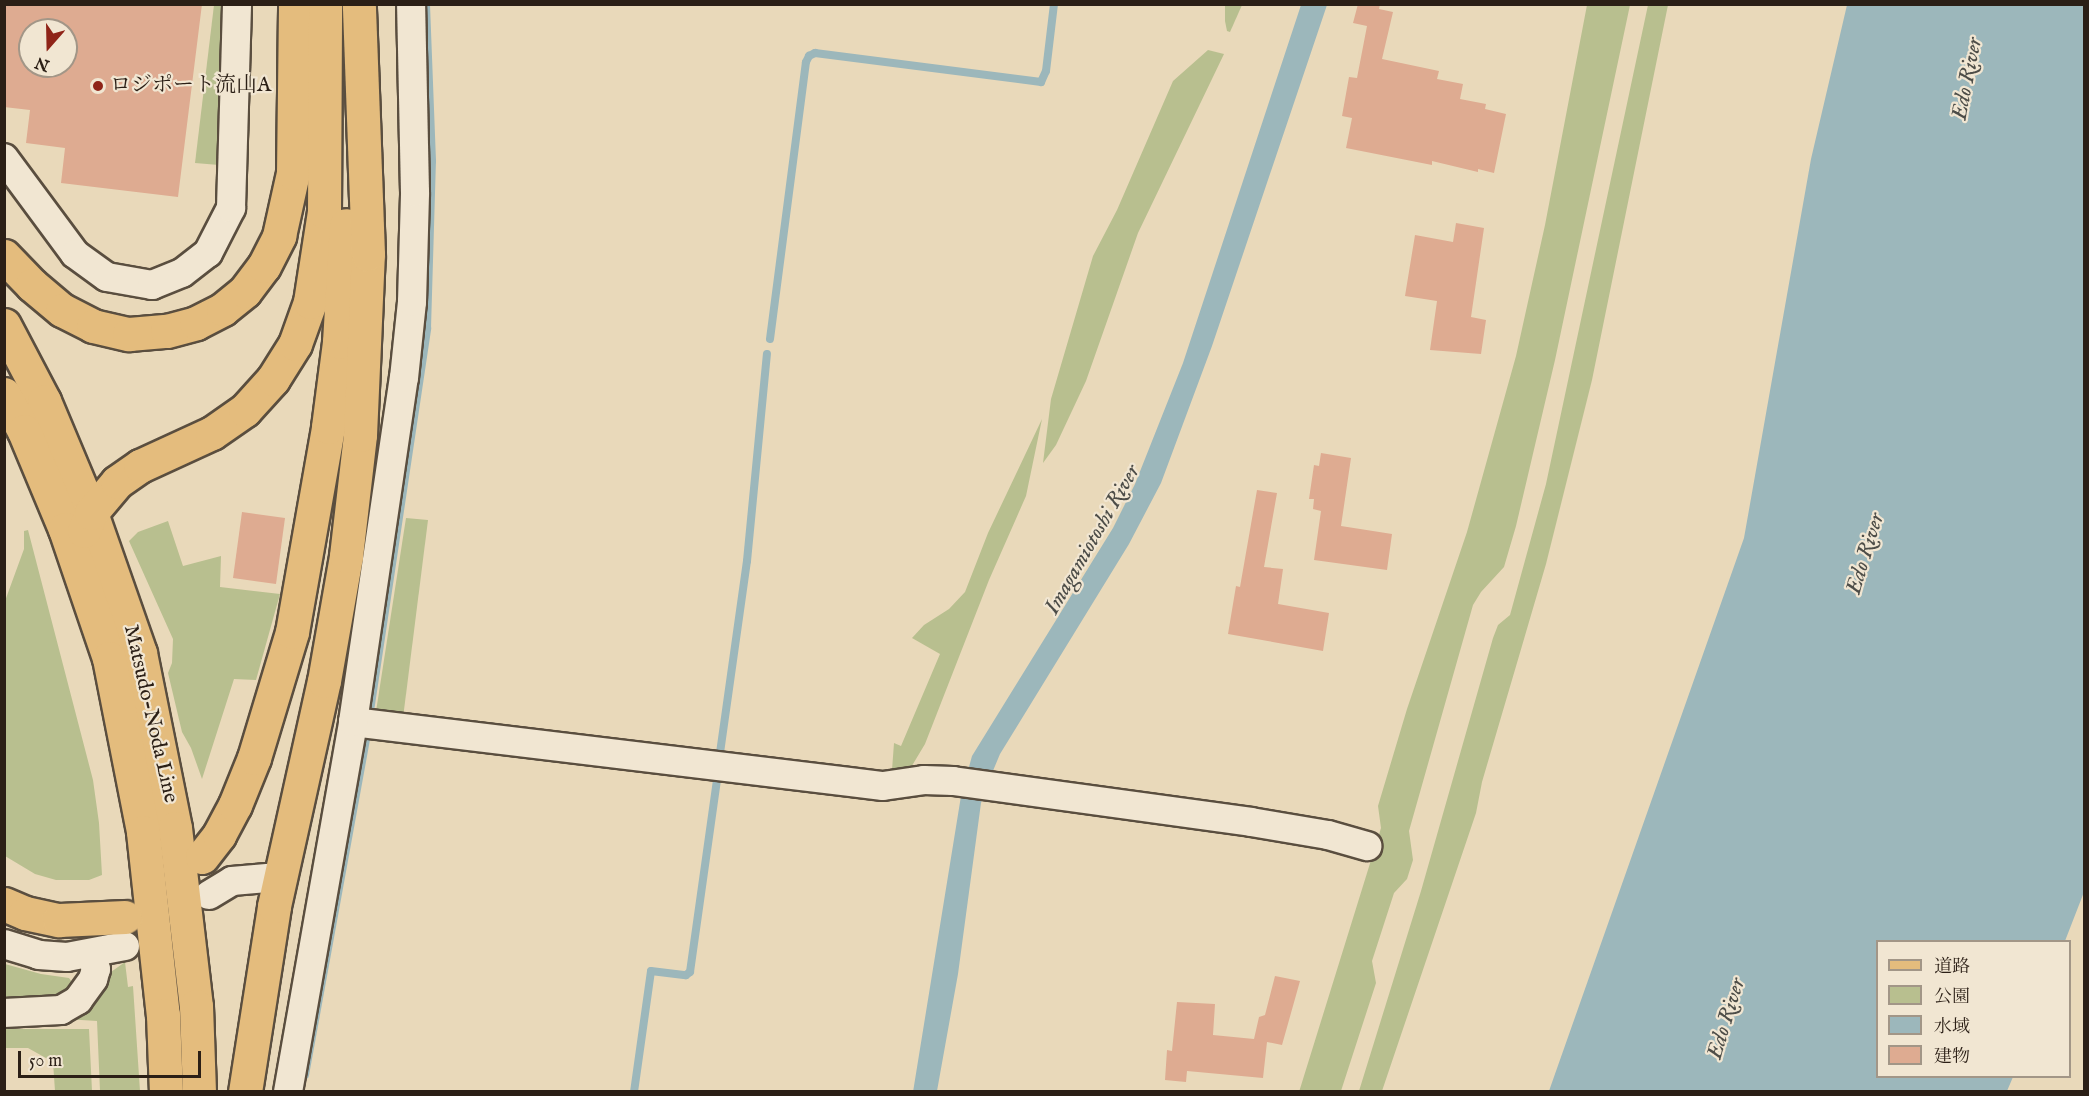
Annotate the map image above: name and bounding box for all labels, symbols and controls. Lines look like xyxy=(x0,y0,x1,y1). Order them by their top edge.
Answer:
north arrow xyxy=(18,18,78,78)
water label: Edo River xyxy=(1947,35,1989,123)
text: N xyxy=(33,51,52,75)
place label: ロジポート流山A xyxy=(110,73,271,99)
marker: ロジポート流山A xyxy=(91,79,105,93)
water label: Imagamiotoshi River xyxy=(1040,461,1146,619)
water label: Edo River xyxy=(1841,510,1891,598)
street label: Matsudo-Noda Line xyxy=(117,623,183,805)
legend xyxy=(1876,940,2071,1078)
text: 道路 xyxy=(1934,956,1970,979)
water label: Edo River xyxy=(1702,975,1752,1063)
text: 公園 xyxy=(1934,986,1970,1009)
text: 水域 xyxy=(1934,1016,1970,1039)
scale bar xyxy=(21,1039,204,1077)
text: 建物 xyxy=(1934,1046,1970,1069)
text: 50 m xyxy=(29,1050,62,1073)

